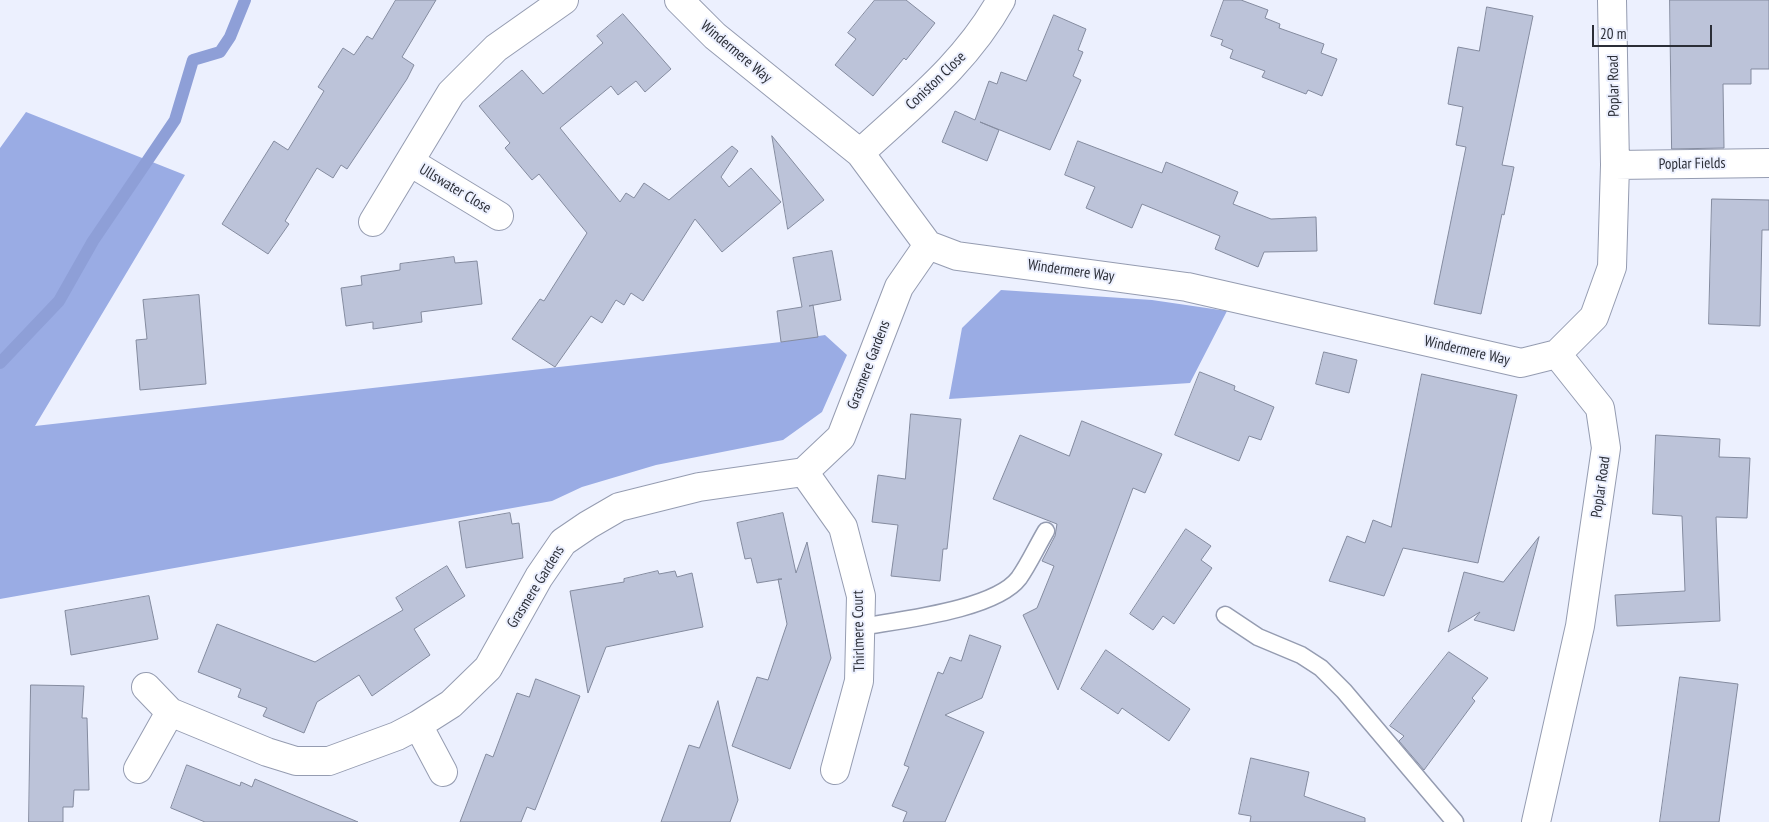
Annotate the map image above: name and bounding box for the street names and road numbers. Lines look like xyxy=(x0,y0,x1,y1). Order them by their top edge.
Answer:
street label: Windermere Way xyxy=(697,17,775,87)
street label: Coniston Close xyxy=(902,48,970,114)
street label: Poplar Road xyxy=(1604,55,1624,117)
street label: Poplar Fields xyxy=(1658,154,1726,174)
street label: Ullswater Close xyxy=(416,161,494,217)
street label: Windermere Way xyxy=(1026,256,1116,286)
street label: Grasmere Gardens xyxy=(844,318,894,412)
street label: Windermere Way xyxy=(1422,332,1512,370)
street label: Poplar Road xyxy=(1588,455,1614,519)
street label: Grasmere Gardens xyxy=(504,542,568,632)
street label: Thirlmere Court xyxy=(849,590,869,672)

